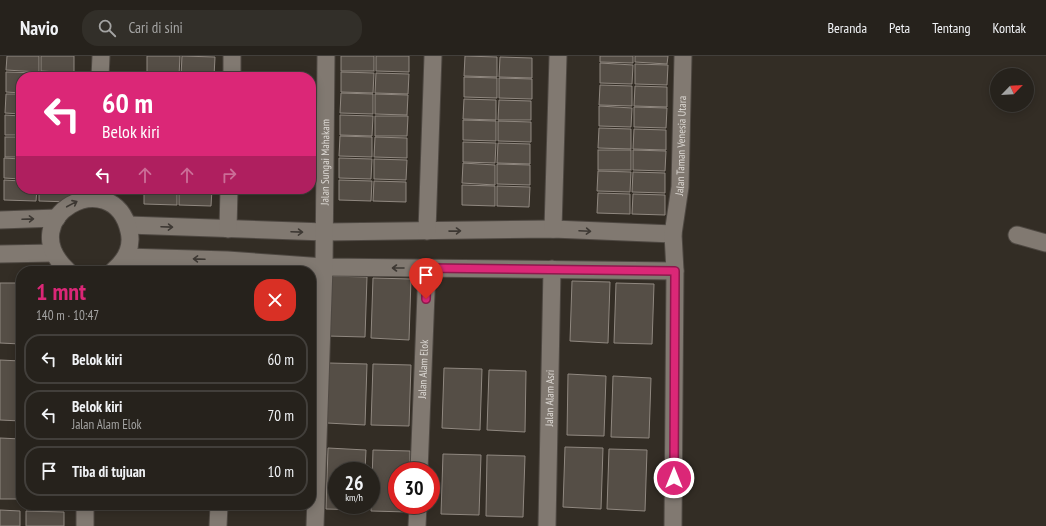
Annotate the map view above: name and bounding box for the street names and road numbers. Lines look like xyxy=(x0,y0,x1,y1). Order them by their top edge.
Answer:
street label: Jalan Taman Venesia Utara xyxy=(672,96,689,197)
street label: Jalan Sungai Mahakam xyxy=(318,119,332,206)
street label: Jalan Alam Elok xyxy=(415,339,431,400)
street label: Jalan Alam Asri xyxy=(542,370,557,427)

